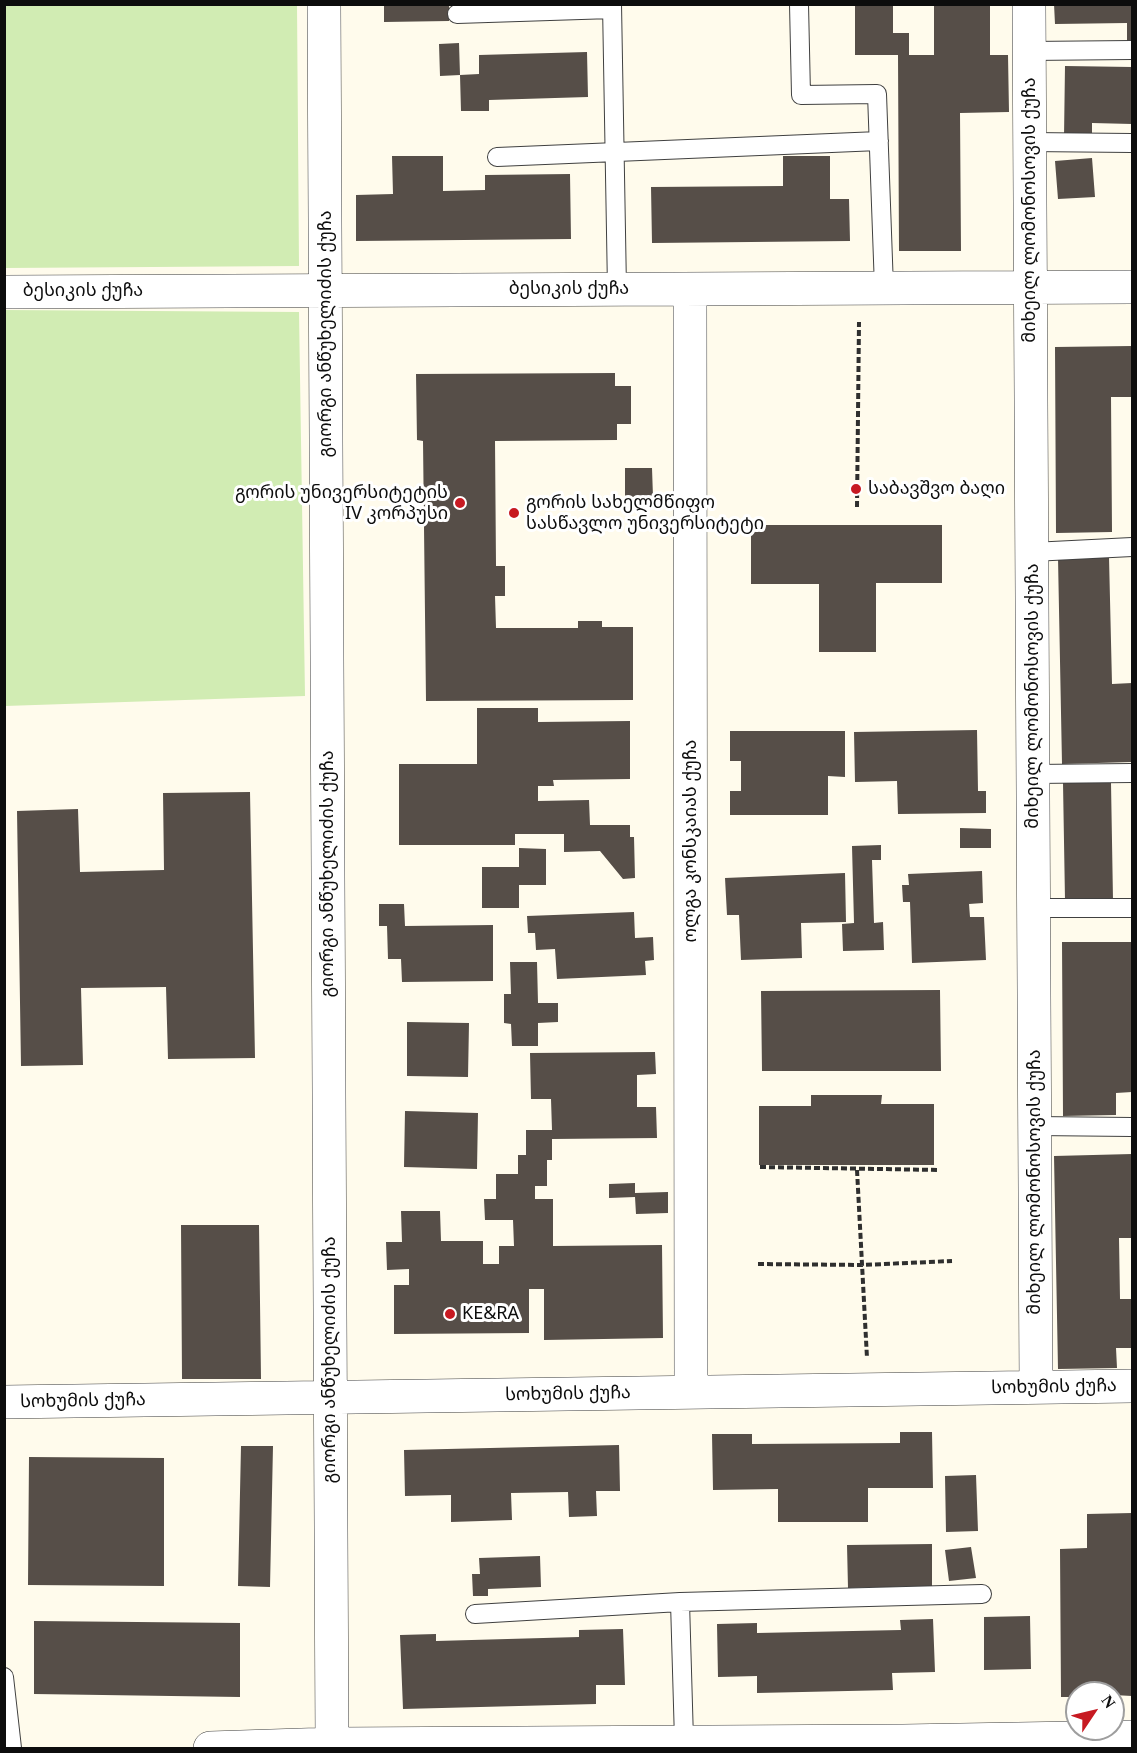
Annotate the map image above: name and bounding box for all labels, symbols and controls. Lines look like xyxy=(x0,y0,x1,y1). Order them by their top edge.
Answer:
street label: მიხეილ ლომონოსოვის ქუჩა xyxy=(1019,77,1041,343)
street label: გიორგი ანწუხელიძის ქუჩა xyxy=(315,210,337,458)
street label: ბესიკის ქუჩა xyxy=(509,278,629,300)
street label: ბესიკის ქუჩა xyxy=(23,280,143,302)
place label: საბავშვო ბაღი xyxy=(868,478,1005,500)
place label: გორის უნივერსიტეტის IV კორპუსი xyxy=(235,482,448,524)
marker: საბავშვო ბაღი xyxy=(849,482,863,496)
place label: გორის სახელმწიფო სასწავლო უნივერსიტეტი xyxy=(526,492,764,534)
marker: გორის უნივერსიტეტის IV კორპუსი xyxy=(453,496,467,510)
marker: გორის სახელმწიფო სასწავლო უნივერსიტეტი xyxy=(507,506,521,520)
street label: მიხეილ ლომონოსოვის ქუჩა xyxy=(1022,563,1044,829)
street label: ოლგა კონსკაიას ქუჩა xyxy=(680,740,702,942)
street label: გიორგი ანწუხელიძის ქუჩა xyxy=(317,750,339,998)
street label: მიხეილ ლომონოსოვის ქუჩა xyxy=(1024,1049,1046,1315)
street label: გიორგი ანწუხელიძის ქუჩა xyxy=(319,1236,341,1484)
place label: KE&RA xyxy=(462,1303,519,1325)
marker: KE&RA xyxy=(443,1307,457,1321)
street label: სოხუმის ქუჩა xyxy=(991,1375,1117,1399)
street label: სოხუმის ქუჩა xyxy=(505,1382,631,1406)
street label: სოხუმის ქუჩა xyxy=(20,1389,146,1413)
north arrow xyxy=(1065,1681,1125,1741)
text: N xyxy=(1098,1692,1119,1711)

